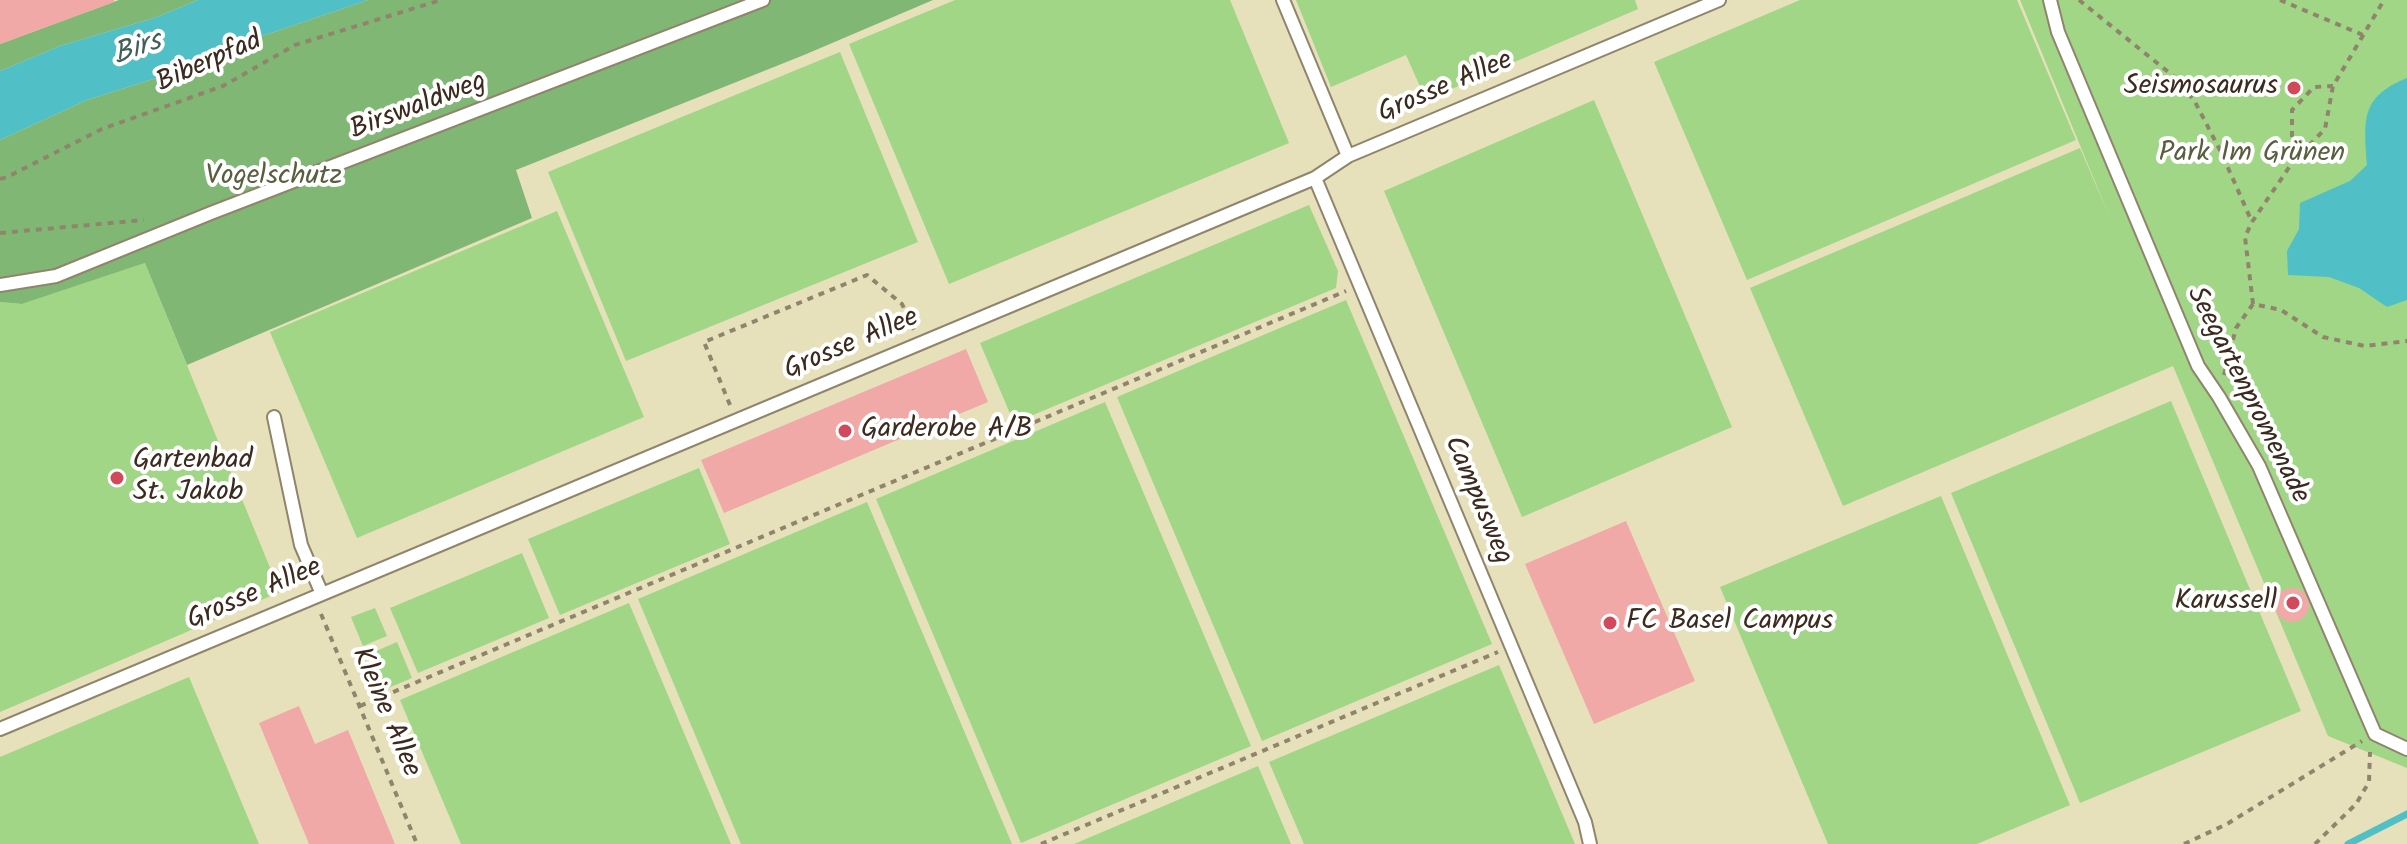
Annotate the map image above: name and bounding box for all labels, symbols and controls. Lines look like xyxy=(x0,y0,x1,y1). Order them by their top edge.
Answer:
water label: Birs xyxy=(109,26,167,76)
street label: Biberpfad xyxy=(152,26,268,102)
street label: Grosse Allee xyxy=(1374,46,1518,132)
street label: Birswaldweg xyxy=(346,67,492,149)
place label: Seismosaurus xyxy=(2124,71,2278,105)
marker: Seismosaurus xyxy=(2285,79,2303,97)
park label: Park Im Grünen xyxy=(2159,138,2345,172)
park label: Vogelschutz xyxy=(206,161,342,195)
street label: Seegartenpromenade xyxy=(2177,282,2315,510)
street label: Grosse Allee xyxy=(780,303,924,389)
place label: Garderobe A/B xyxy=(861,414,1032,448)
marker: Garderobe A/B xyxy=(836,422,854,440)
street label: Campusweg xyxy=(1434,432,1518,570)
place label: Gartenbad St. Jakob xyxy=(133,445,253,511)
marker: Gartenbad St. Jakob xyxy=(108,469,126,487)
street label: Grosse Allee xyxy=(183,553,327,639)
place label: Karussell xyxy=(2174,586,2277,620)
marker: Karussell xyxy=(2284,594,2302,612)
place label: FC Basel Campus xyxy=(1626,606,1833,640)
marker: FC Basel Campus xyxy=(1601,614,1619,632)
street label: Kleine Allee xyxy=(342,643,426,783)

